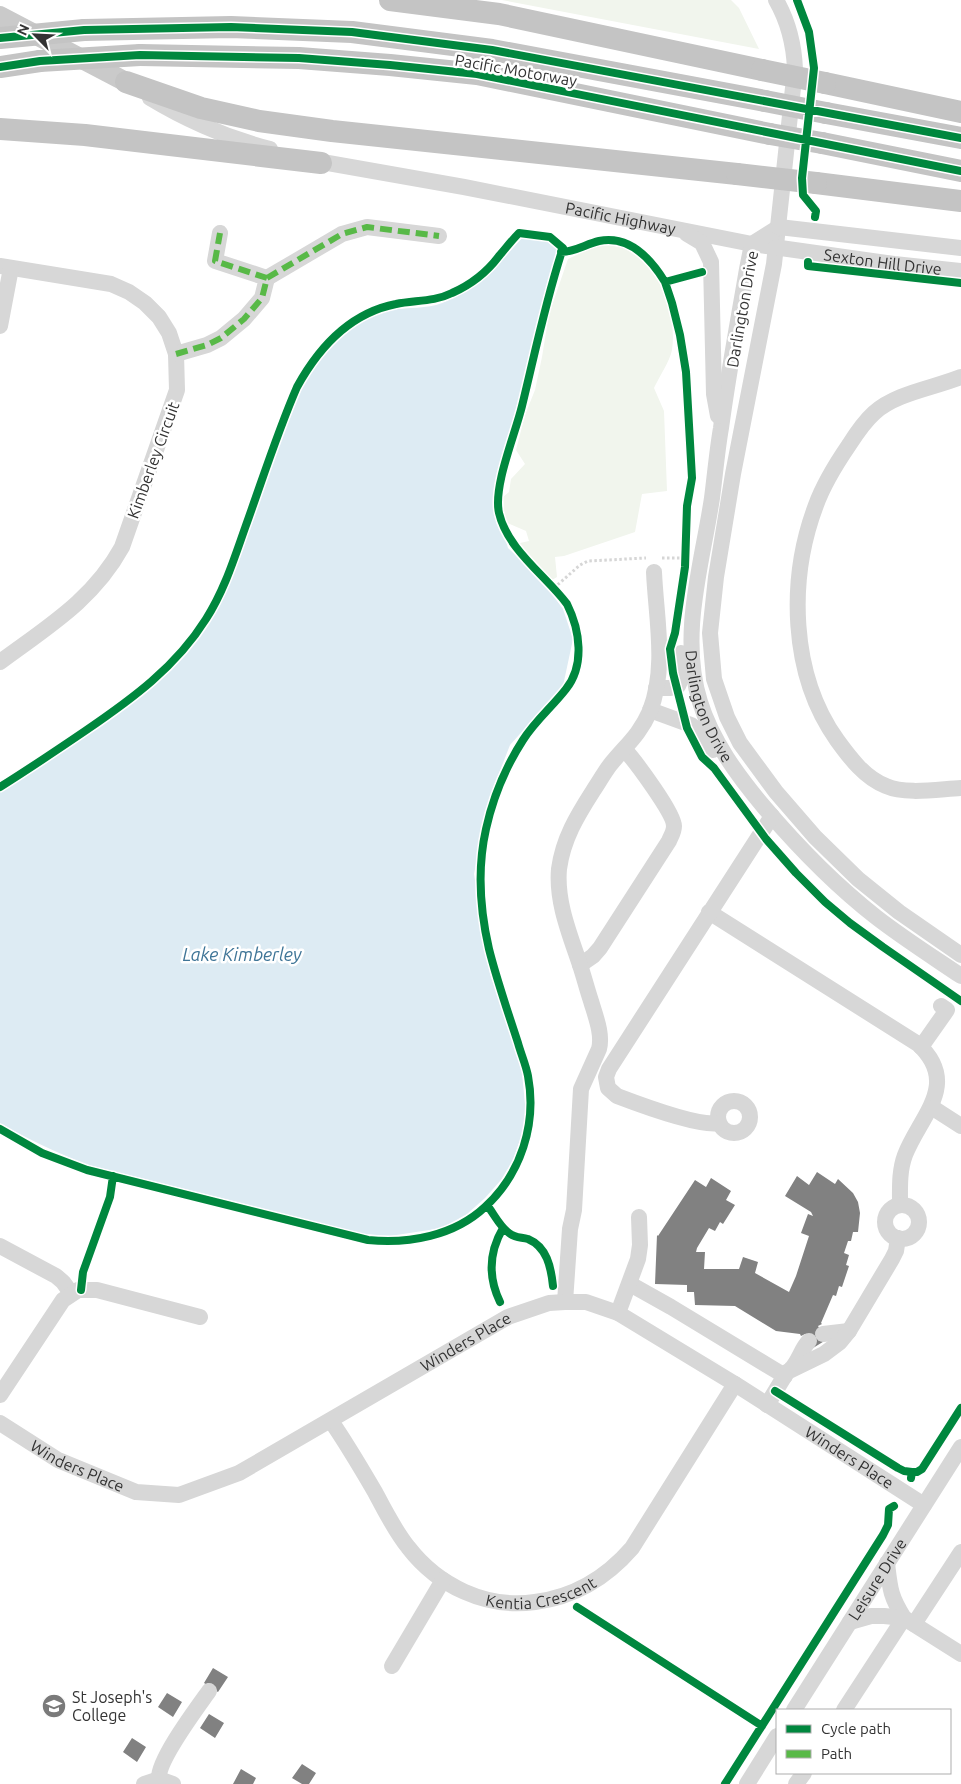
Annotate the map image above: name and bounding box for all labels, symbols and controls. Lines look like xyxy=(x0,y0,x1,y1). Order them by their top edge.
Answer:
north arrow xyxy=(10,10,60,60)
text: N xyxy=(14,22,33,38)
street label: Pacific Motorway xyxy=(454,50,579,90)
street label: Pacific Highway xyxy=(564,198,677,238)
street label: Sexton Hill Drive xyxy=(823,245,943,278)
street label: Darlington Drive xyxy=(723,249,761,369)
street label: Kimberley Circuit xyxy=(124,399,183,521)
street label: Darlington Drive xyxy=(683,650,736,766)
water label: Lake Kimberley xyxy=(183,944,302,964)
street label: Winders Place xyxy=(417,1308,514,1375)
street label: Winders Place xyxy=(802,1422,897,1492)
street label: Winders Place xyxy=(27,1436,127,1495)
street label: Leisure Drive xyxy=(844,1535,910,1623)
street label: Kentia Crescent xyxy=(484,1573,600,1612)
place label: St Joseph's College xyxy=(72,1688,152,1724)
school or university icon: St Joseph's College xyxy=(41,1693,67,1719)
legend xyxy=(776,1709,951,1774)
text: Cycle path xyxy=(821,1720,891,1737)
text: Path xyxy=(821,1745,852,1762)

